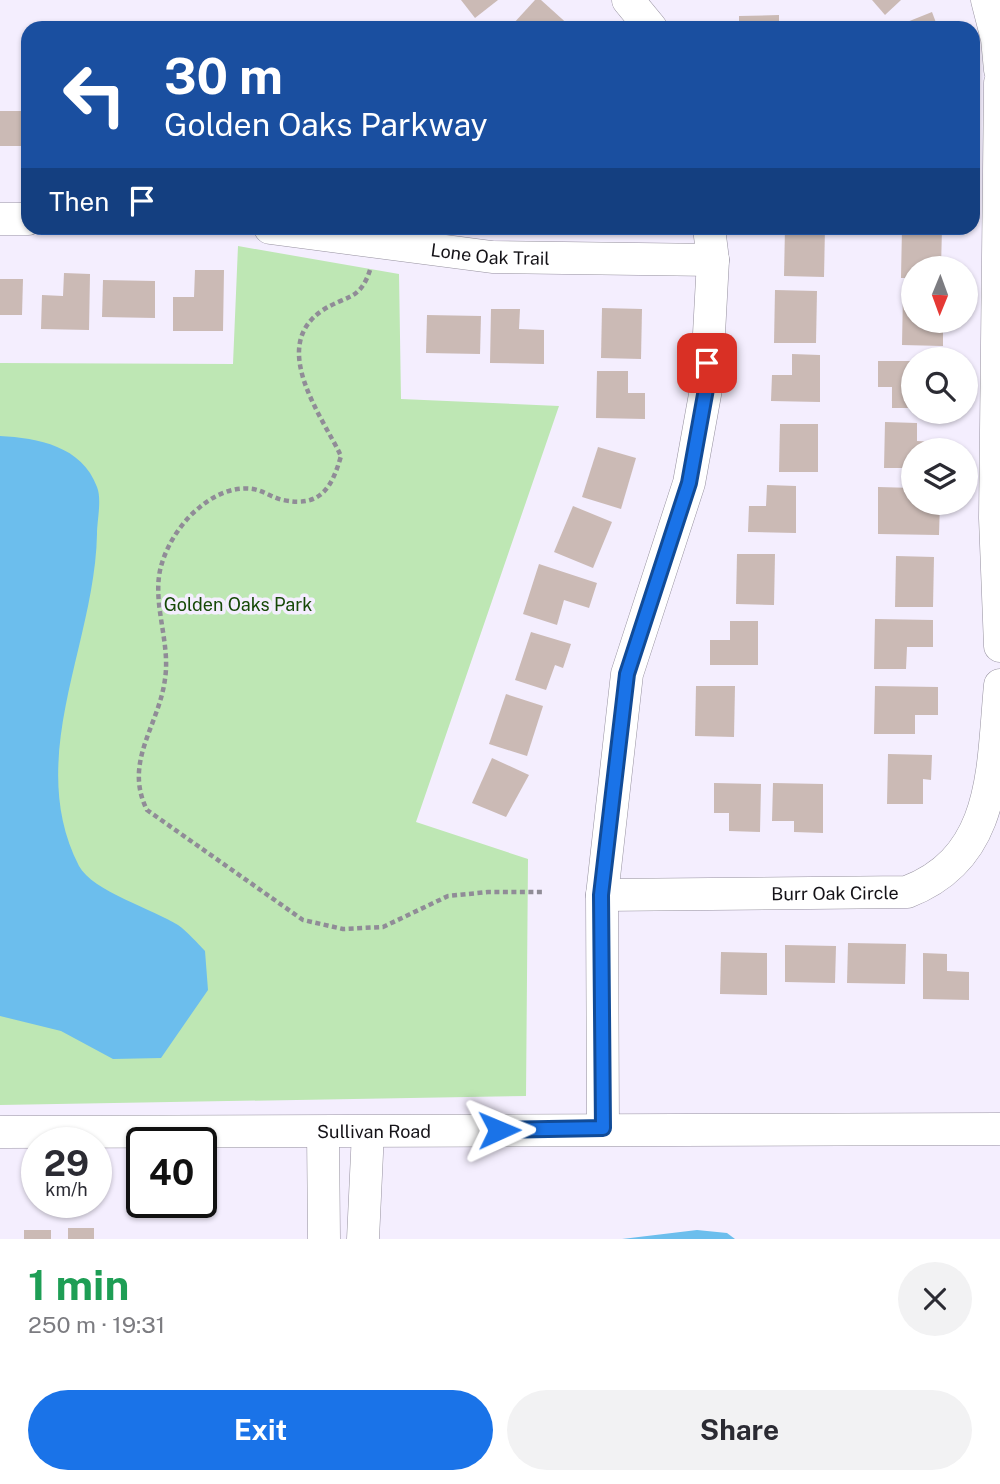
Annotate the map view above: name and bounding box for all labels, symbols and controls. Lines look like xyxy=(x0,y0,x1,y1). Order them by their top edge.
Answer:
text: 30 m xyxy=(164,47,283,105)
icon: left xyxy=(49,49,140,140)
text: Golden Oaks Parkway xyxy=(164,106,488,143)
icon: arrive xyxy=(123,182,161,220)
text: Then xyxy=(49,186,109,217)
street label: Lone Oak Trail xyxy=(430,239,550,268)
north arrow xyxy=(901,256,978,332)
map controls xyxy=(901,256,978,515)
pin xyxy=(677,333,737,393)
icon: arrive xyxy=(688,344,726,382)
button: search xyxy=(901,347,978,424)
button: layers xyxy=(901,438,978,515)
park label: Golden Oaks Park xyxy=(164,594,312,615)
street label: Burr Oak Circle xyxy=(771,882,899,904)
position arrow xyxy=(462,1093,536,1167)
street label: Sullivan Road xyxy=(317,1120,431,1142)
speed limit sign: 40 xyxy=(126,1127,217,1218)
text: 29 xyxy=(44,1143,89,1184)
text: km/h xyxy=(45,1179,88,1200)
text: 1 min xyxy=(28,1260,129,1309)
button: close xyxy=(898,1262,972,1336)
text: 250 m · 19:31 xyxy=(28,1311,165,1338)
button: Exit xyxy=(28,1390,493,1470)
button: Share xyxy=(507,1390,972,1470)

